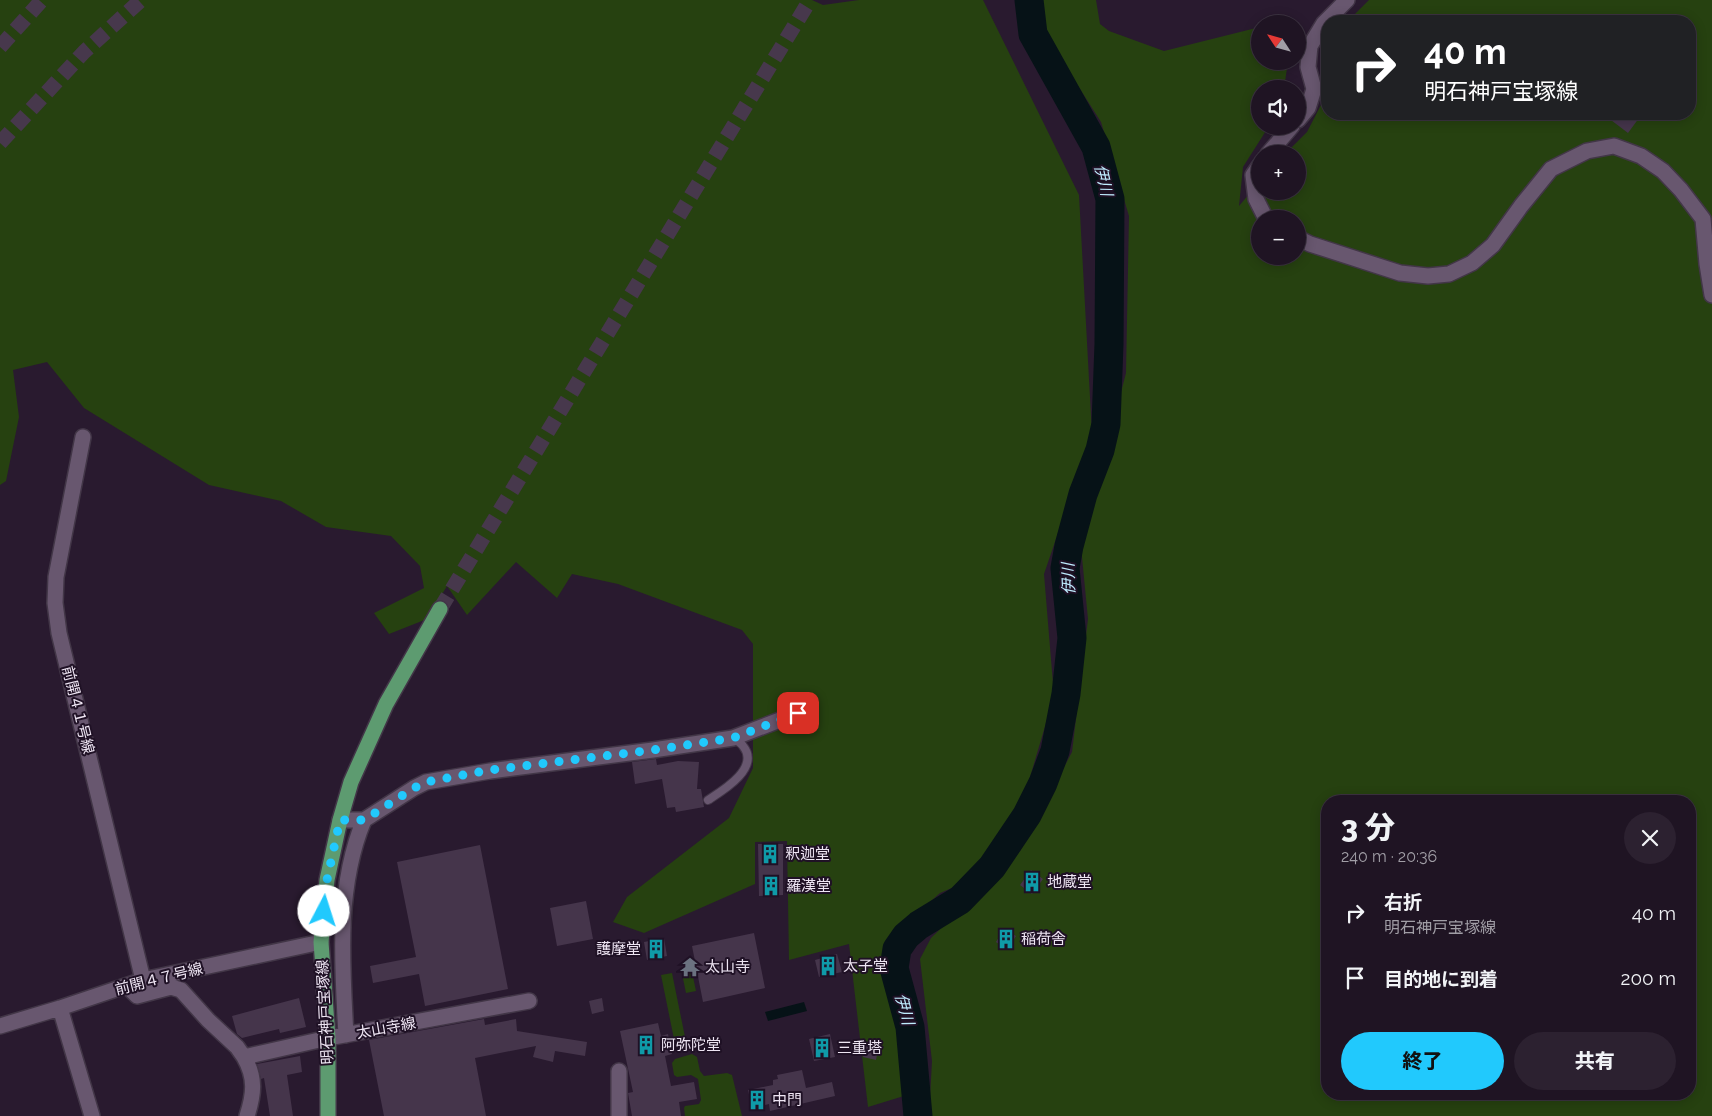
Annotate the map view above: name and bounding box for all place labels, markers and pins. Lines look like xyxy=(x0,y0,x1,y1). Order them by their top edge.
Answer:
pin xyxy=(777,692,819,734)
building icon: 釈迦堂 xyxy=(759,843,781,865)
place label: 釈迦堂 xyxy=(785,845,830,863)
building icon: 地蔵堂 xyxy=(1021,871,1043,893)
place label: 地蔵堂 xyxy=(1047,873,1092,891)
building icon: 羅漢堂 xyxy=(760,875,782,897)
place label: 羅漢堂 xyxy=(786,877,831,895)
building icon: 稲荷舎 xyxy=(995,928,1017,950)
place label: 稲荷舎 xyxy=(1021,930,1066,948)
building icon: 護摩堂 xyxy=(645,938,667,960)
place label: 護摩堂 xyxy=(596,940,641,958)
building icon: 太子堂 xyxy=(817,955,839,977)
temple icon: 太山寺 xyxy=(679,956,701,978)
place label: 太子堂 xyxy=(843,957,888,975)
place label: 太山寺 xyxy=(705,958,750,976)
building icon: 阿弥陀堂 xyxy=(635,1034,657,1056)
place label: 阿弥陀堂 xyxy=(661,1036,721,1054)
building icon: 三重塔 xyxy=(811,1037,833,1059)
place label: 三重塔 xyxy=(837,1039,882,1057)
building icon: 中門 xyxy=(746,1089,768,1111)
place label: 中門 xyxy=(772,1091,802,1109)

